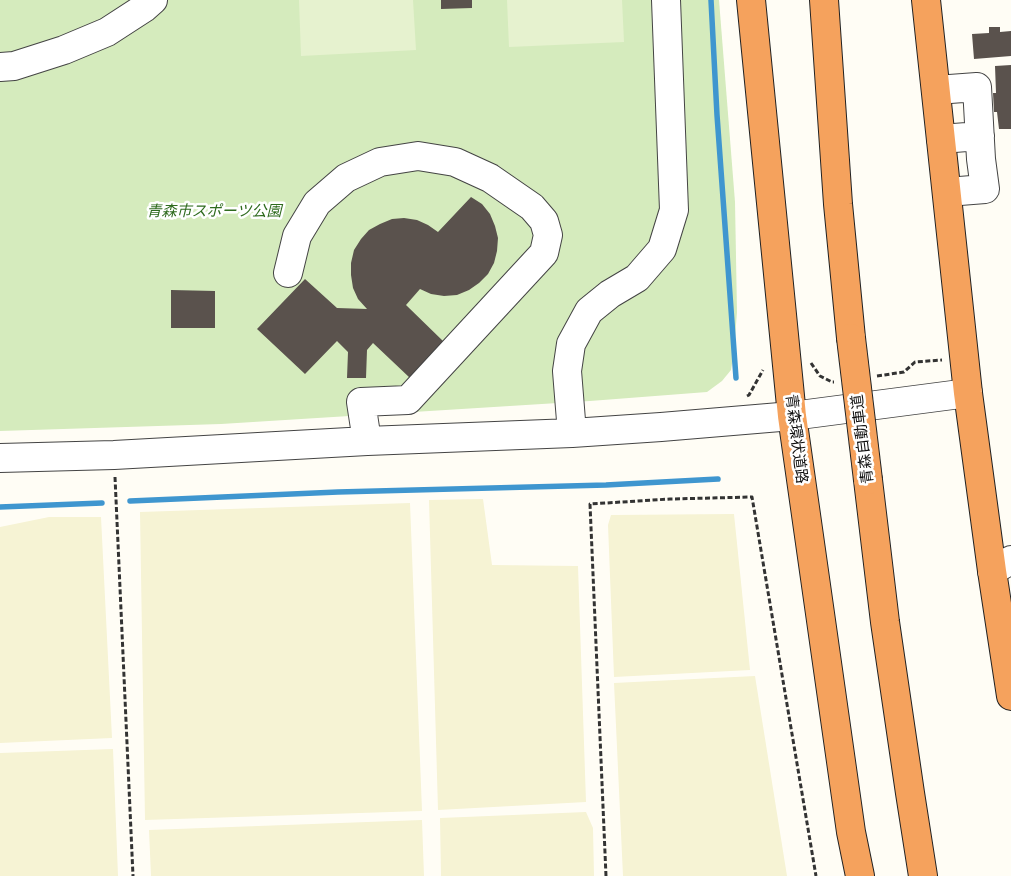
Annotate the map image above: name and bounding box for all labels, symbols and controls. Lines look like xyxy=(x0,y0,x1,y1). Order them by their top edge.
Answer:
park label: 青森市スポーツ公園 xyxy=(147,203,281,221)
street label: 青森環状道路 xyxy=(782,393,810,485)
street label: 青森自動車道 xyxy=(849,393,877,485)

